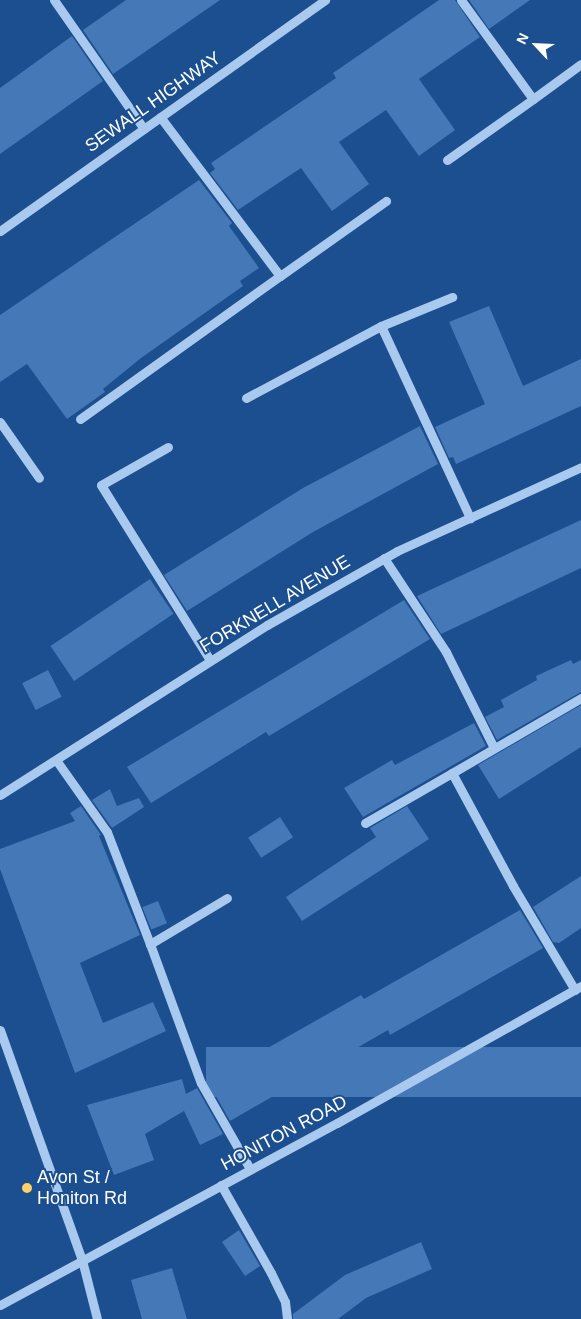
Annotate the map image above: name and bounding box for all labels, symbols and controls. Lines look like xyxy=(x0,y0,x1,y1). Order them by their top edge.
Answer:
north arrow xyxy=(511,20,561,70)
text: N xyxy=(513,31,532,47)
street label: SEWALL HIGHWAY xyxy=(81,47,225,157)
street label: FORKNELL AVENUE xyxy=(195,550,355,658)
street label: HONITON ROAD xyxy=(217,1091,351,1175)
place label: Avon St / Honiton Rd xyxy=(37,1167,127,1210)
marker: Avon St / Honiton Rd xyxy=(21,1182,33,1194)

